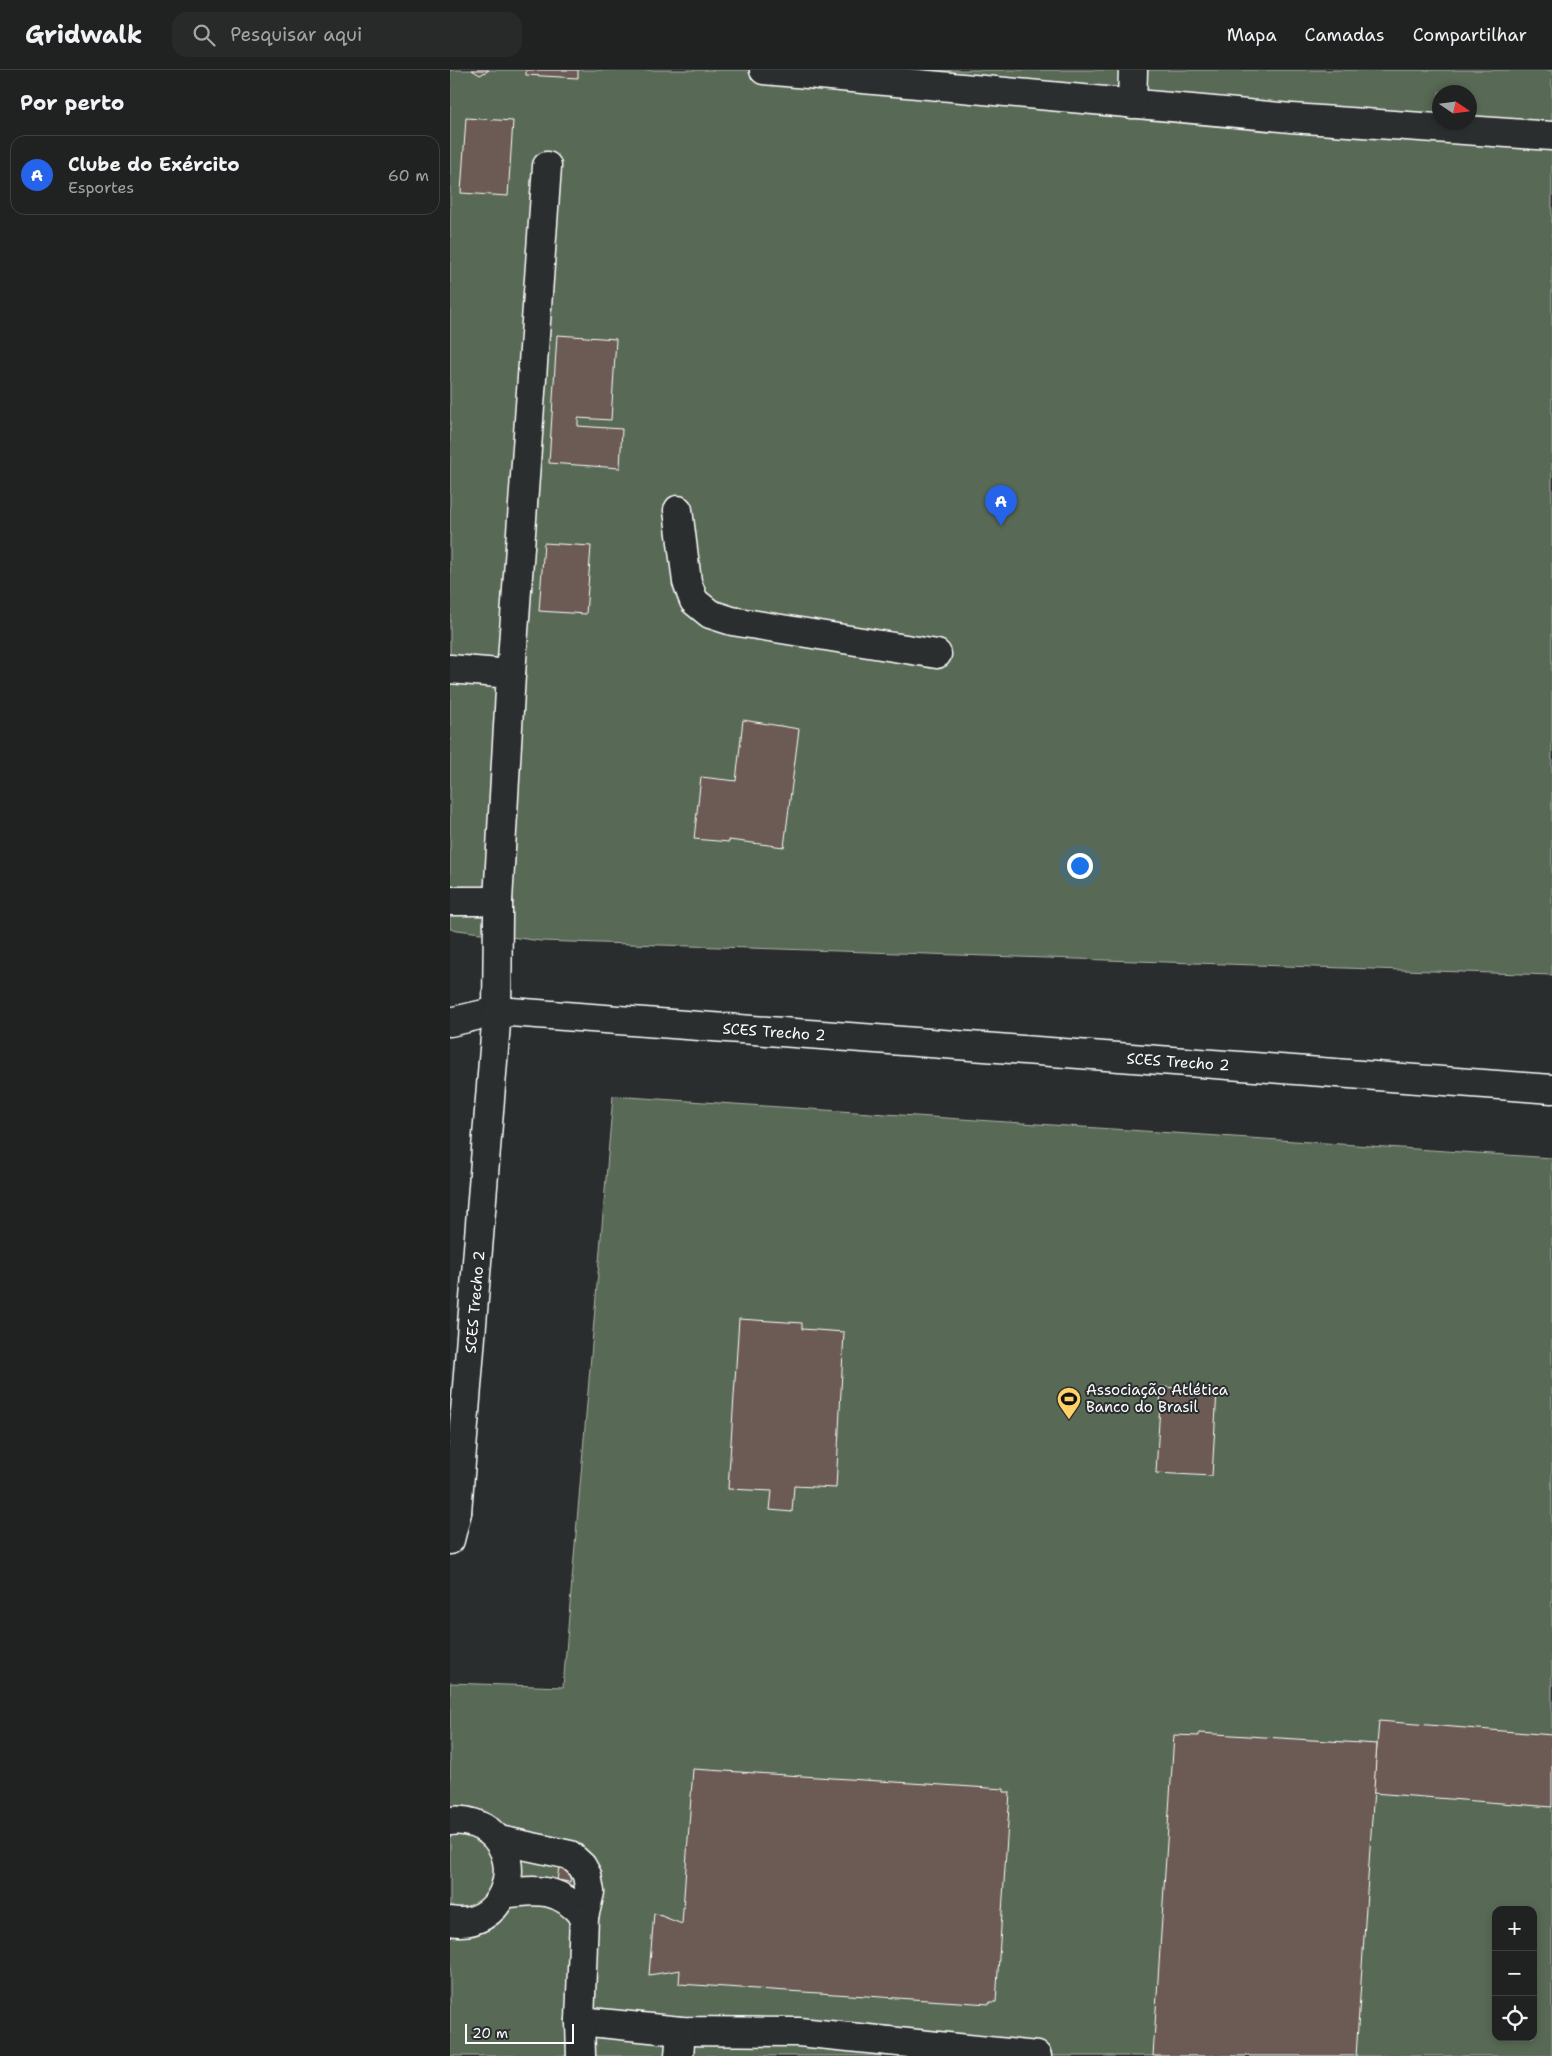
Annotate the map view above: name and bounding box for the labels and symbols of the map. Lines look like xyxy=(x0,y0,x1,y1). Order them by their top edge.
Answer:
north arrow xyxy=(1432,85,1477,130)
pin: A xyxy=(985,485,1017,526)
your location xyxy=(1067,853,1093,879)
street label: SCES Trecho 2 xyxy=(722,1018,826,1046)
street label: SCES Trecho 2 xyxy=(1126,1048,1230,1076)
street label: SCES Trecho 2 xyxy=(461,1250,489,1354)
place label: Associação Atlética Banco do Brasil xyxy=(1086,1380,1229,1417)
sports icon: Associação Atlética Banco do Brasil xyxy=(1056,1386,1082,1420)
scale bar xyxy=(465,2021,574,2044)

